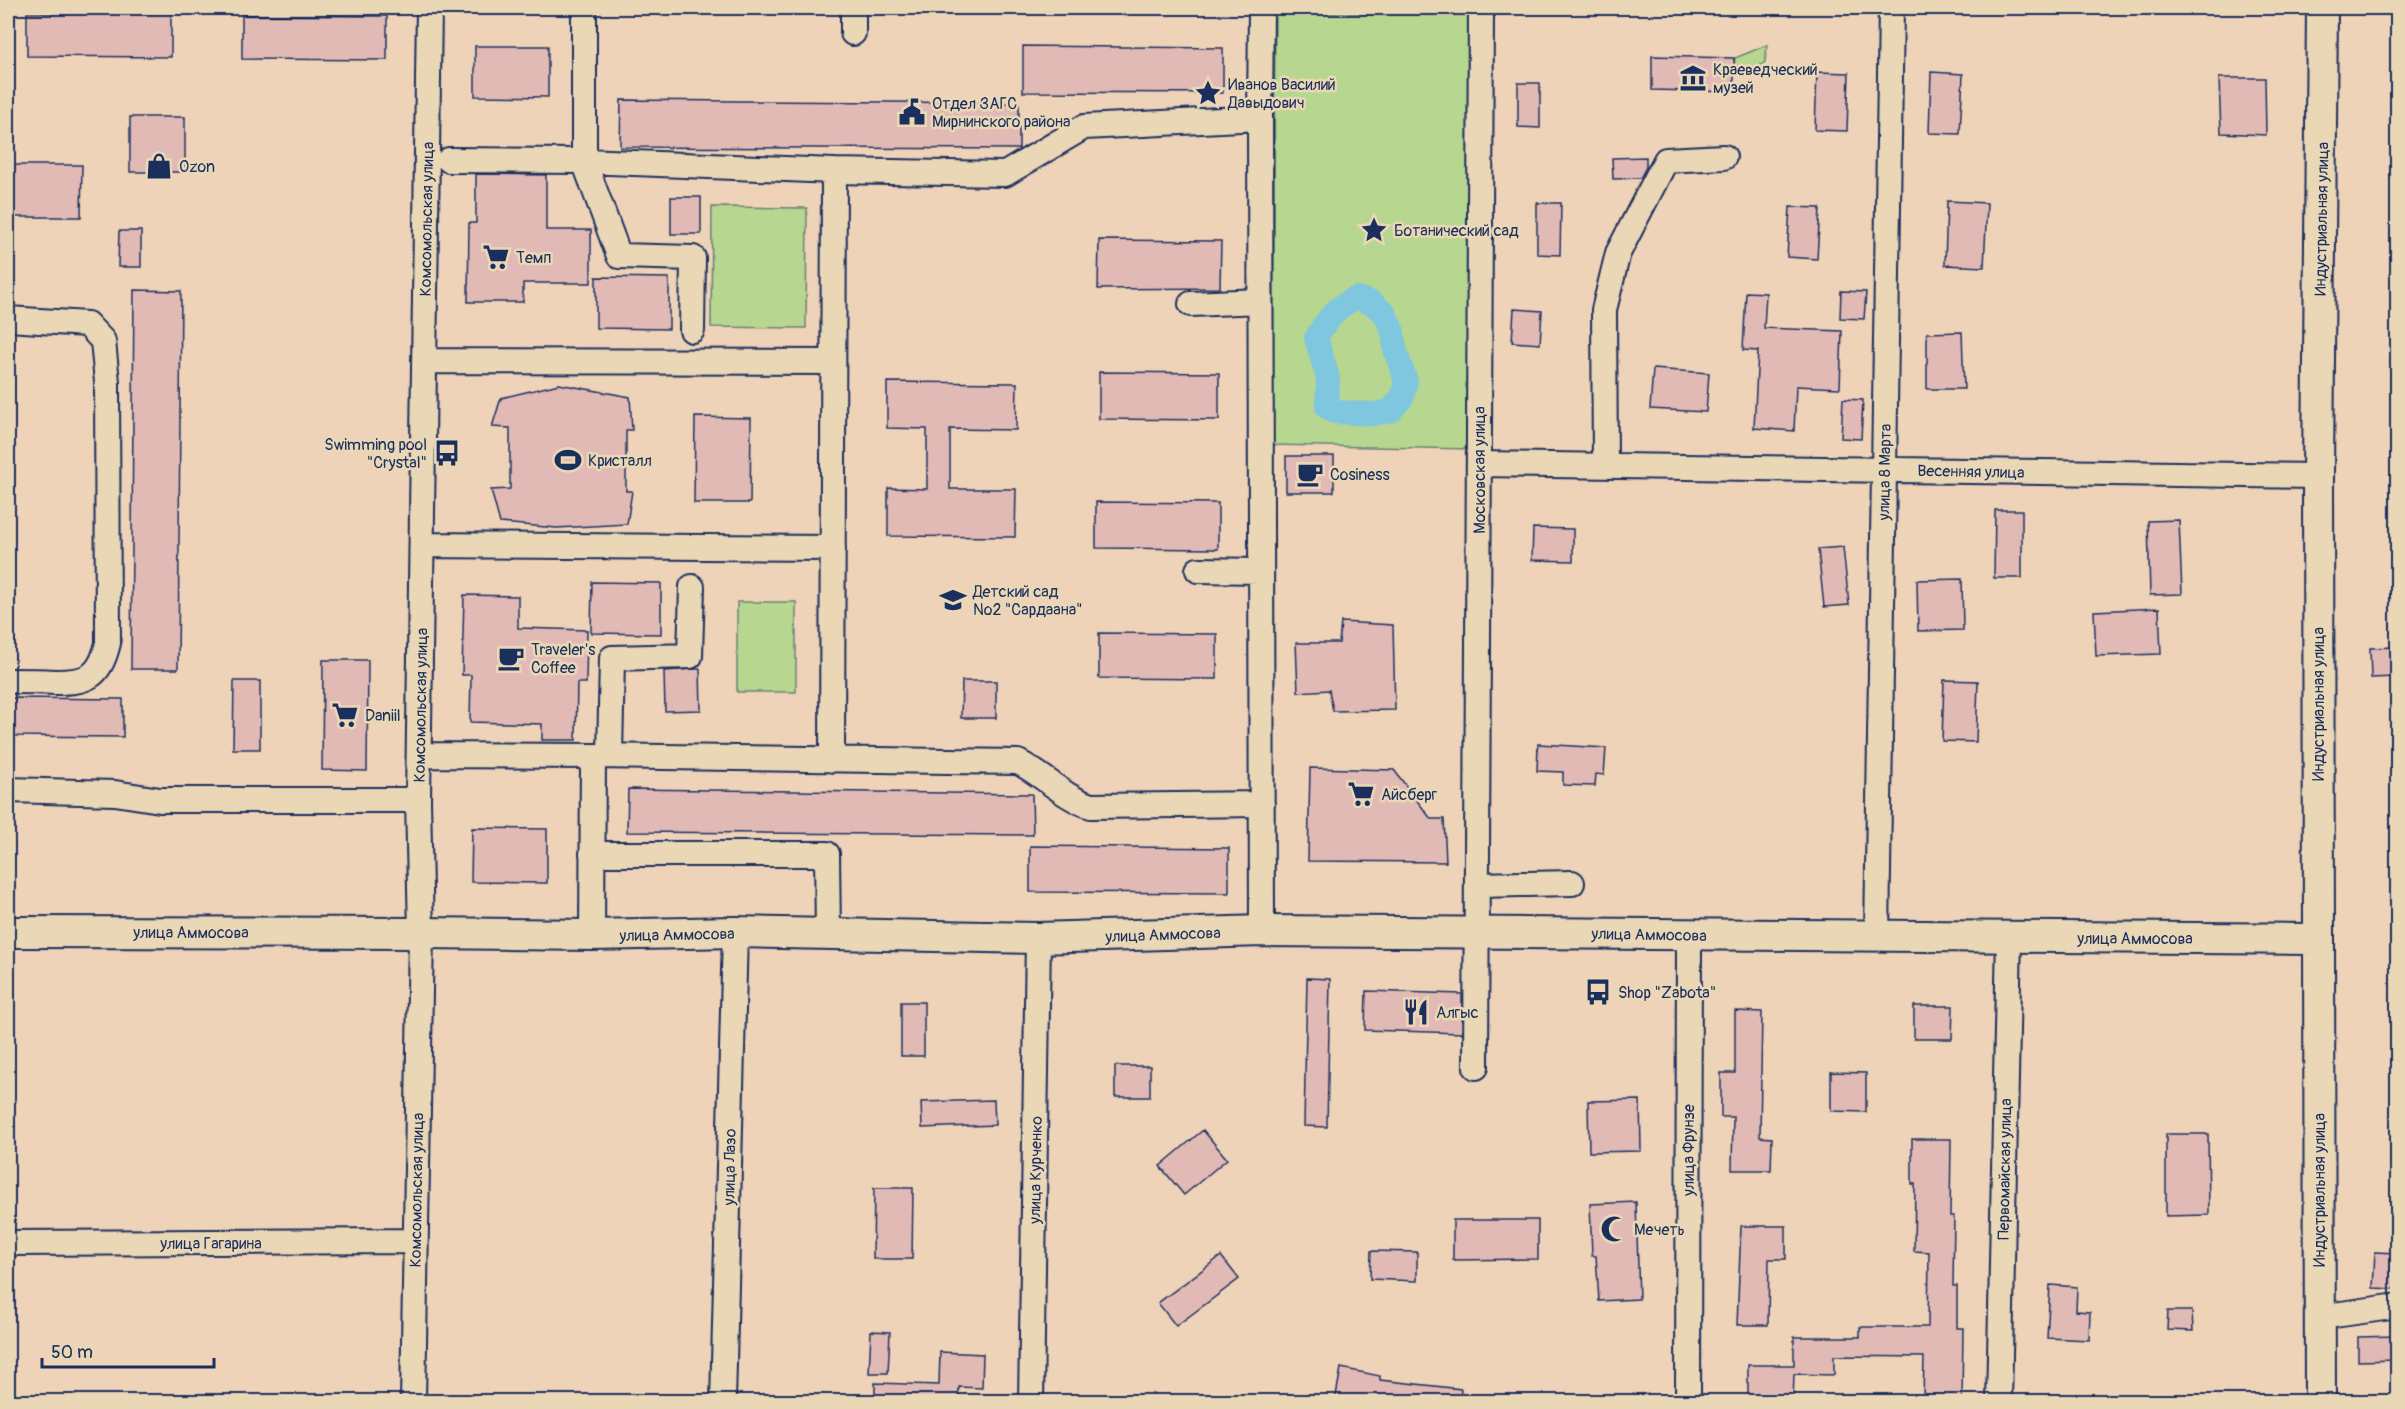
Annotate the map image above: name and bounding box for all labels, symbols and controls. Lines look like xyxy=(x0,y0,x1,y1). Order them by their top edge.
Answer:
place label: Краеведческий музей xyxy=(1713,60,1818,98)
museum icon: Краеведческий музей xyxy=(1678,63,1708,93)
place label: Иванов Василий Давыдович xyxy=(1227,75,1336,113)
place icon: Иванов Василий Давыдович xyxy=(1193,78,1223,108)
place label: Отдел ЗАГС Мирнинского района xyxy=(932,94,1070,132)
public building icon: Отдел ЗАГС Мирнинского района xyxy=(897,97,927,127)
street label: Комсомольская улица xyxy=(416,142,438,296)
street label: Индустриальная улица xyxy=(2311,142,2333,296)
shop icon: Ozon xyxy=(144,151,174,181)
place label: Ozon xyxy=(179,157,215,177)
place icon: Ботанический сад xyxy=(1359,215,1389,245)
place label: Ботанический сад xyxy=(1394,221,1519,241)
supermarket icon: Темп xyxy=(481,242,511,272)
place label: Темп xyxy=(516,248,551,268)
street label: Московская улица xyxy=(1470,406,1490,534)
street label: улица 8 Марта xyxy=(1874,423,1896,522)
place label: Swimming pool "Crystal" xyxy=(324,435,427,473)
bus stop icon: Swimming pool "Crystal" xyxy=(432,438,462,468)
sports icon: Кристалл xyxy=(553,445,583,475)
place label: Кристалл xyxy=(588,451,652,471)
cafe icon: Cosiness xyxy=(1295,459,1325,489)
street label: Весенняя улица xyxy=(1917,461,2025,483)
place label: Cosiness xyxy=(1330,465,1390,485)
place label: Детский сад №2 "Сардаана" xyxy=(972,582,1083,620)
school or university icon: Детский сад №2 "Сардаана" xyxy=(938,585,968,615)
street label: Индустриальная улица xyxy=(2309,627,2329,781)
street label: Комсомольская улица xyxy=(410,628,432,782)
place label: Traveler's Coffee xyxy=(531,640,595,678)
cafe icon: Traveler's Coffee xyxy=(496,643,526,673)
supermarket icon: Daniil xyxy=(330,700,360,730)
place label: Daniil xyxy=(365,706,401,726)
supermarket icon: Айсберг xyxy=(1346,779,1376,809)
place label: Айсберг xyxy=(1381,785,1438,805)
street label: улица Аммосова xyxy=(132,923,249,943)
street label: улица Аммосова xyxy=(1104,923,1221,947)
street label: улица Аммосова xyxy=(618,924,735,946)
street label: улица Аммосова xyxy=(1590,924,1707,946)
street label: улица Аммосова xyxy=(2076,929,2193,949)
bus stop icon: Shop "Zabota" xyxy=(1583,977,1613,1007)
place label: Shop "Zabota" xyxy=(1618,983,1716,1003)
restaurant icon: Алгыс xyxy=(1401,997,1431,1027)
place label: Алгыс xyxy=(1436,1003,1479,1023)
street label: Первомайская улица xyxy=(1994,1098,2016,1240)
street label: улица Фрунзе xyxy=(1679,1104,1699,1197)
street label: Комсомольская улица xyxy=(406,1113,428,1267)
street label: Индустриальная улица xyxy=(2310,1113,2330,1267)
street label: улица Курченко xyxy=(1025,1116,1047,1225)
street label: улица Лазо xyxy=(719,1128,741,1207)
mosque icon: Мечеть xyxy=(1599,1214,1629,1244)
place label: Мечеть xyxy=(1634,1220,1685,1240)
street label: улица Гагарина xyxy=(159,1234,262,1254)
scale bar xyxy=(42,1331,214,1369)
text: 50 m xyxy=(51,1341,93,1364)

